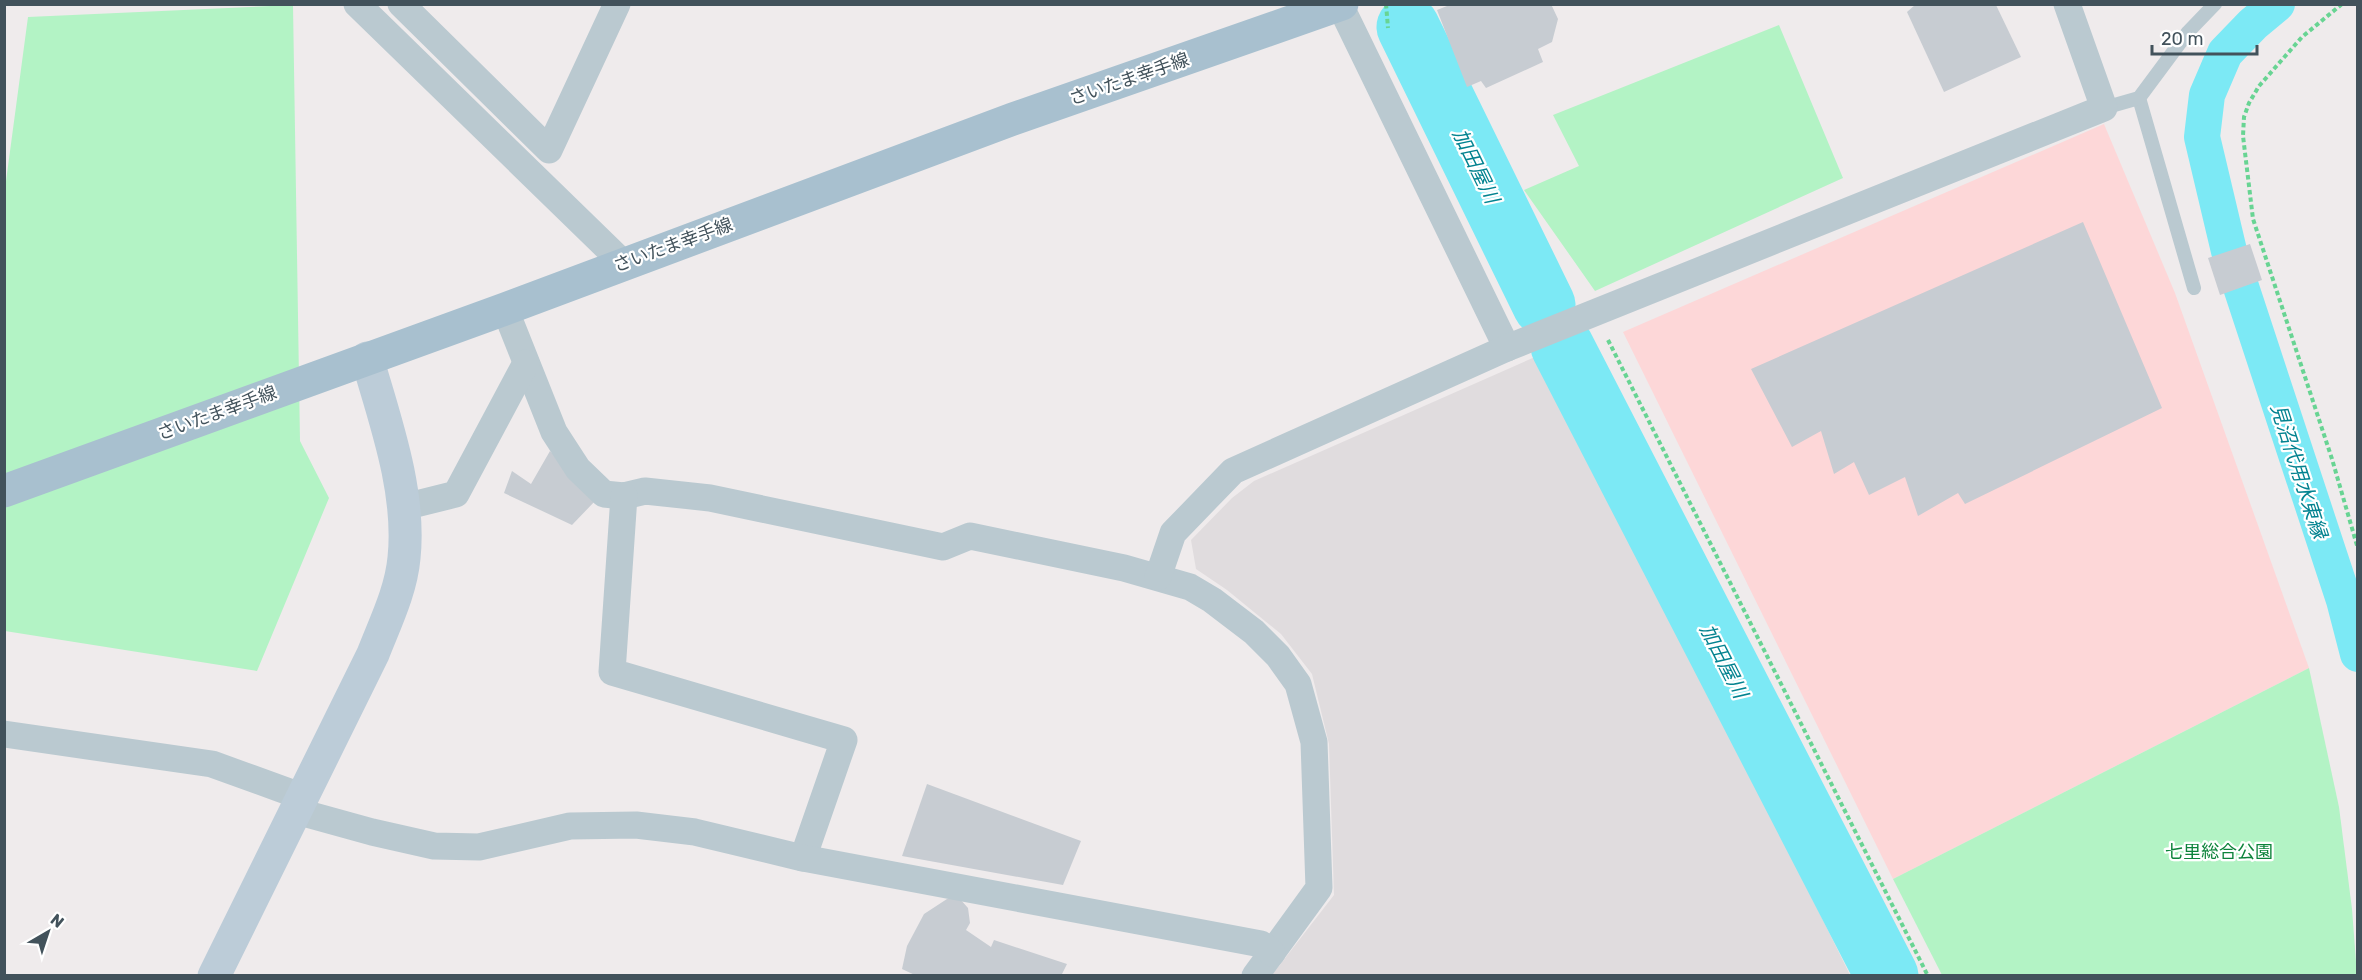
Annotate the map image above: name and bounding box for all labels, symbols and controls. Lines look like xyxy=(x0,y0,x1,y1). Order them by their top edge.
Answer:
scale bar xyxy=(2152,18,2257,56)
text: 20 m xyxy=(2161,28,2203,50)
street label: さいたま幸手線 xyxy=(1066,48,1192,110)
water label: 加田屋川 xyxy=(1448,125,1505,209)
street label: さいたま幸手線 xyxy=(610,213,736,277)
street label: さいたま幸手線 xyxy=(154,381,280,445)
water label: 見沼代用水東縁 xyxy=(2266,401,2333,543)
water label: 加田屋川 xyxy=(1695,620,1754,704)
park label: 七里総合公園 xyxy=(2165,841,2273,863)
north arrow xyxy=(18,902,78,962)
text: N xyxy=(47,910,68,932)

